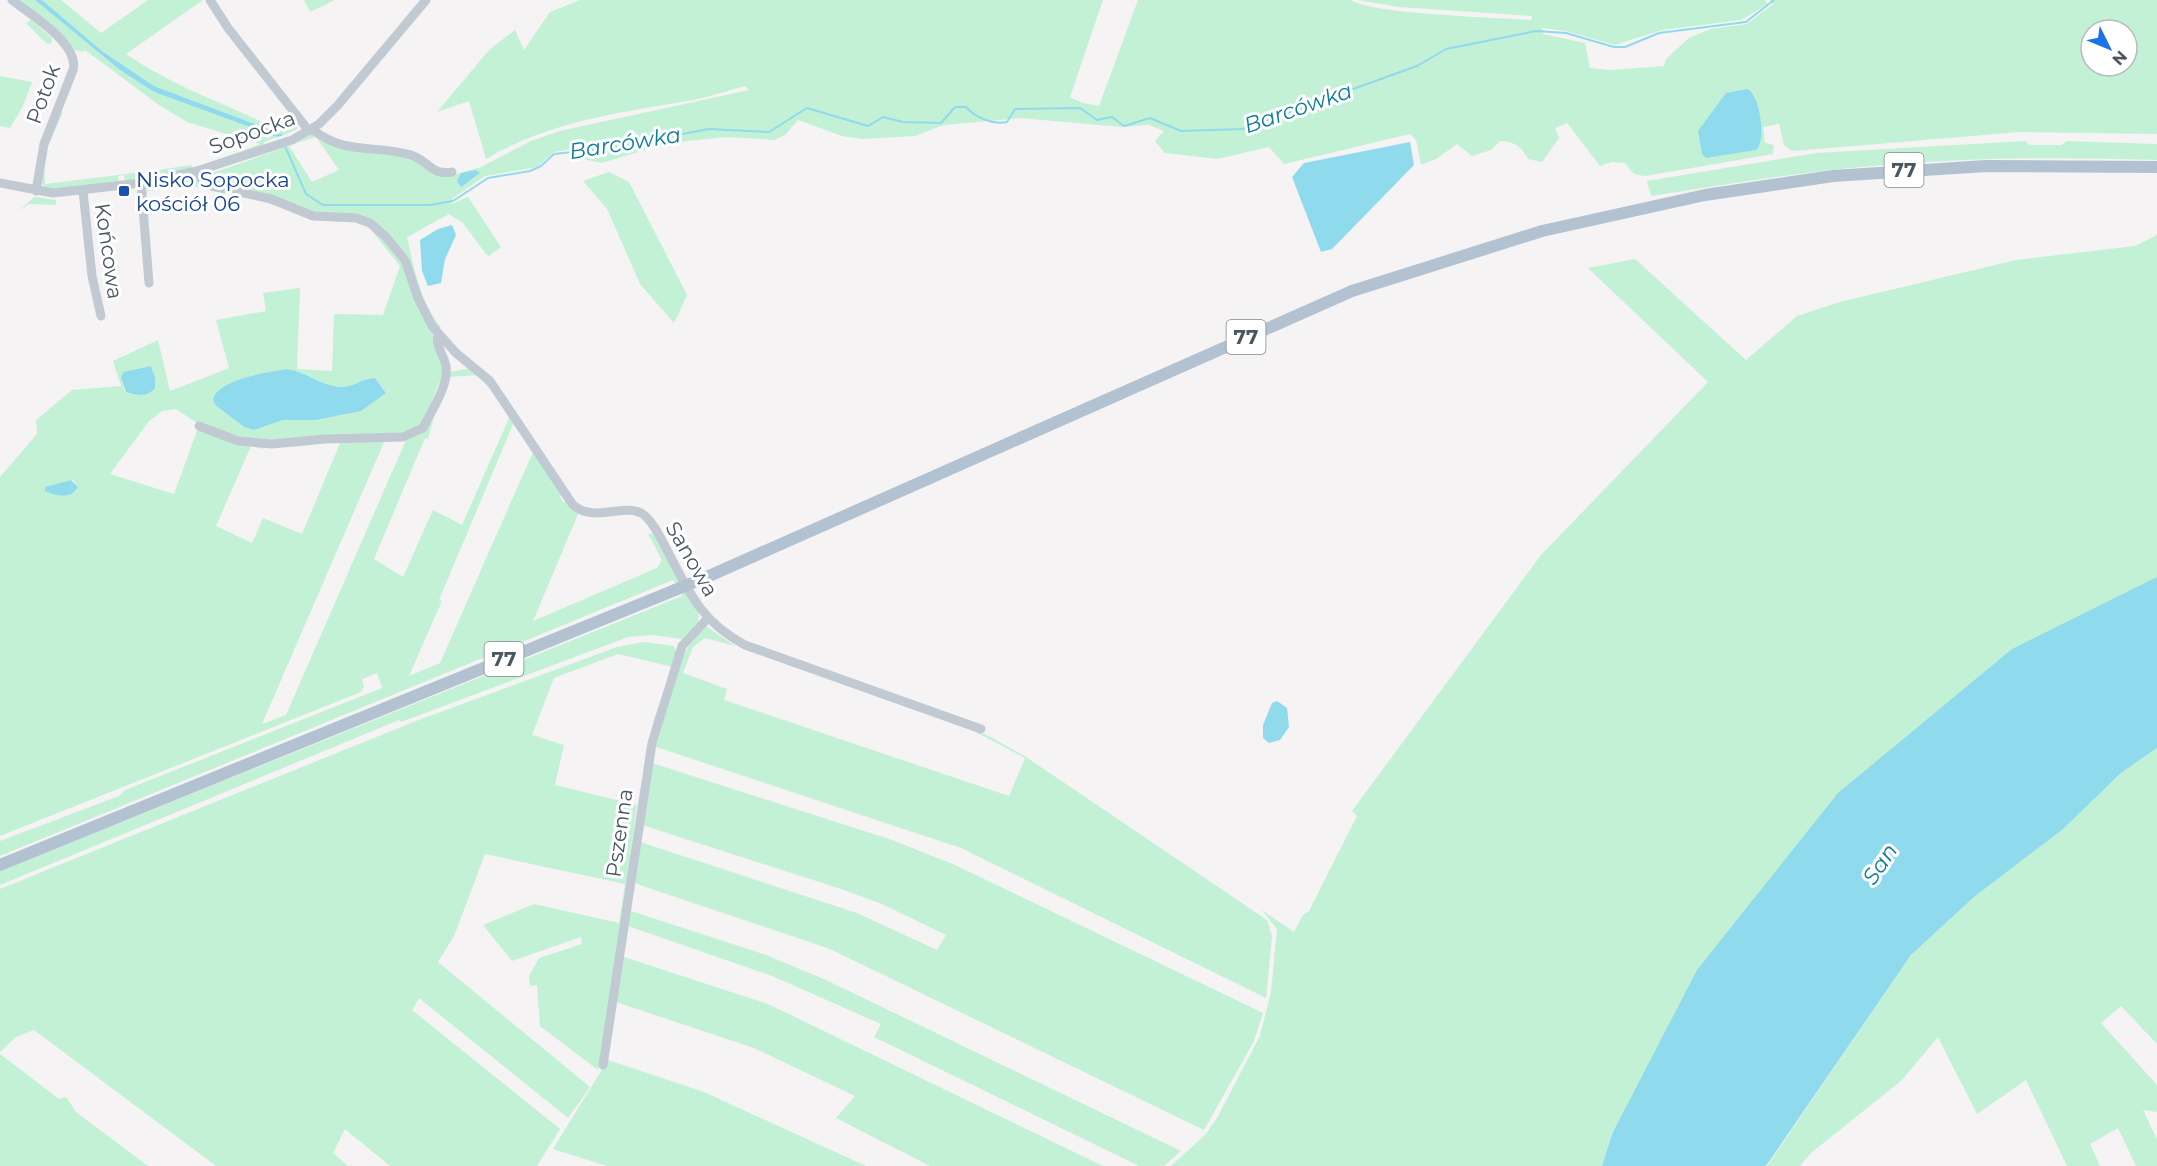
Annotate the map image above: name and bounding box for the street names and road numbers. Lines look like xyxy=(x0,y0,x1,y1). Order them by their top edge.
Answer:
street label: Potok xyxy=(21,60,65,127)
street label: Sopocka xyxy=(205,105,299,159)
road number: 77 xyxy=(1884,153,1924,187)
street label: Końcowa xyxy=(90,201,128,301)
road number: 77 xyxy=(1226,320,1266,354)
street label: Sanowa xyxy=(660,517,724,601)
road number: 77 xyxy=(484,642,524,676)
street label: Pszenna xyxy=(600,787,638,879)

